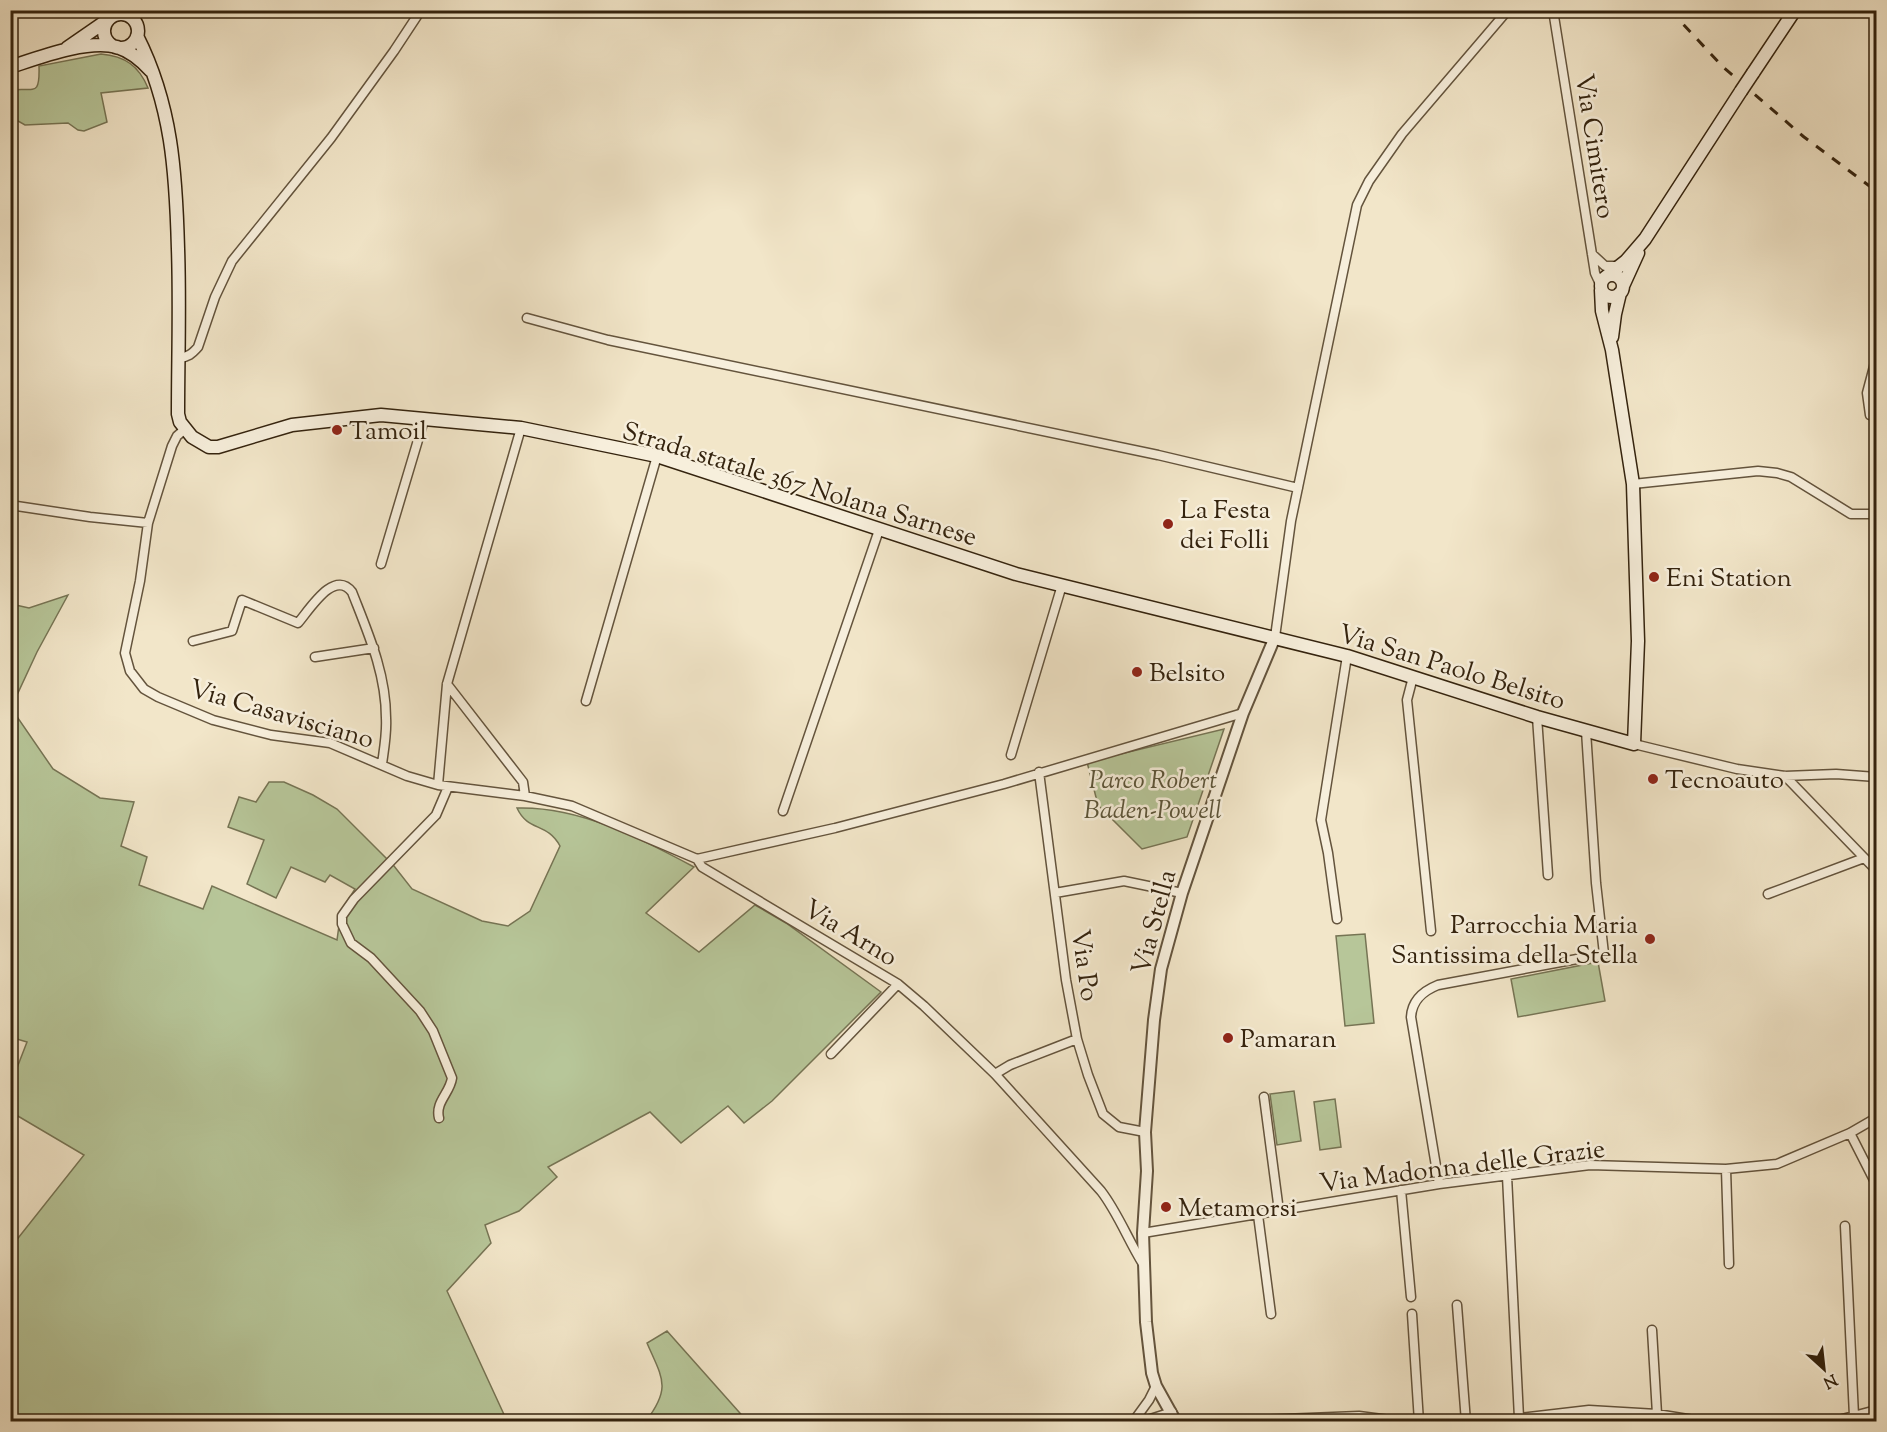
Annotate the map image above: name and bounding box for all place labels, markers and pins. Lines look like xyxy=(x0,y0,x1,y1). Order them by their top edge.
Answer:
place label: Tamoil xyxy=(349,414,427,451)
marker: Tamoil xyxy=(330,423,344,437)
place label: La Festa dei Folli xyxy=(1180,493,1270,560)
marker: La Festa dei Folli xyxy=(1161,517,1175,531)
place label: Eni Station xyxy=(1666,561,1792,598)
marker: Eni Station xyxy=(1647,570,1661,584)
place label: Belsito xyxy=(1149,656,1225,693)
marker: Belsito xyxy=(1130,665,1144,679)
place label: Tecnoauto xyxy=(1665,763,1784,800)
marker: Tecnoauto xyxy=(1646,772,1660,786)
place label: Parrocchia Maria Santissima della Stella xyxy=(1391,908,1638,975)
marker: Parrocchia Maria Santissima della Stella xyxy=(1643,932,1657,946)
place label: Pamaran xyxy=(1240,1022,1337,1059)
marker: Pamaran xyxy=(1221,1031,1235,1045)
place label: Metamorsi xyxy=(1178,1191,1297,1228)
marker: Metamorsi xyxy=(1159,1200,1173,1214)

